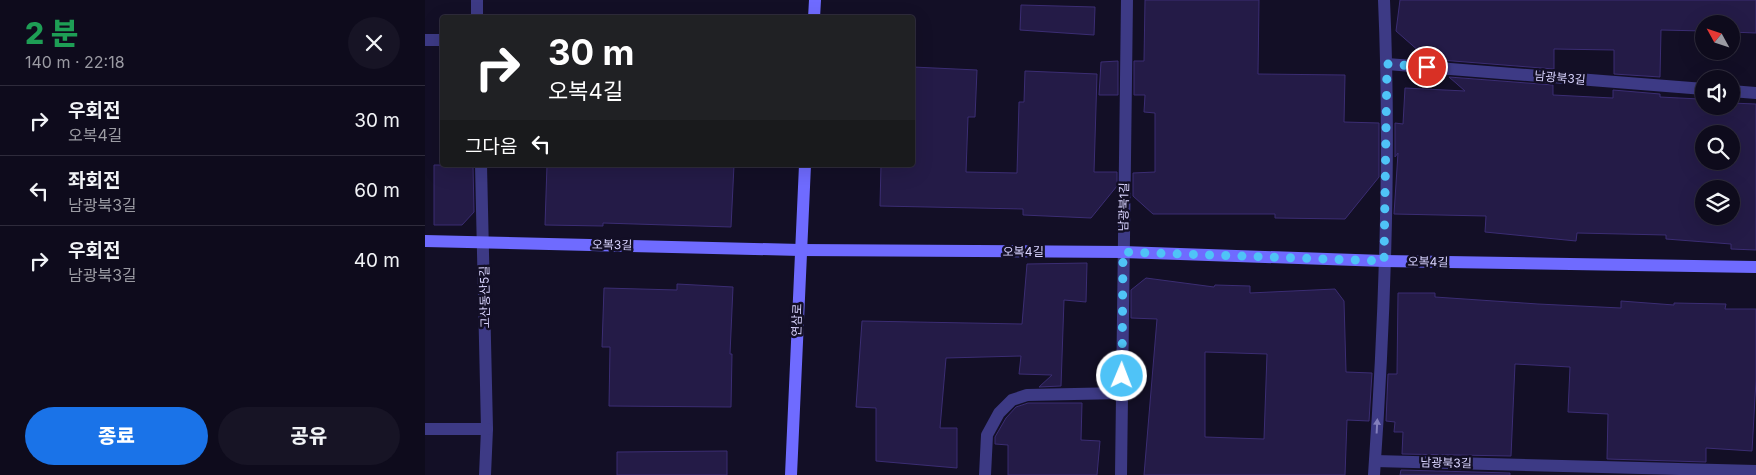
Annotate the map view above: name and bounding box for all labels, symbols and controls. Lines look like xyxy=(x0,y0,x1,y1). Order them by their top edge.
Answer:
text: 2 분 xyxy=(25,15,78,51)
north arrow xyxy=(1695,15,1740,60)
map controls xyxy=(1695,15,1740,225)
button: close xyxy=(348,17,400,69)
text: 30 m xyxy=(548,31,634,73)
icon: right xyxy=(465,35,530,100)
pin xyxy=(1406,46,1448,88)
text: 140 m · 22:18 xyxy=(25,52,125,72)
icon: arrive xyxy=(1413,53,1441,81)
street label: 남광북3길 xyxy=(1534,68,1586,87)
button: sound xyxy=(1695,70,1740,115)
text: 오복4길 xyxy=(548,78,623,104)
text: 우회전 xyxy=(68,99,120,122)
icon: right xyxy=(25,107,53,135)
text: 30 m xyxy=(354,109,400,132)
text: 오복4길 xyxy=(68,125,123,145)
button: search xyxy=(1695,125,1740,170)
icon: left xyxy=(527,130,555,158)
text: 그다음 xyxy=(465,135,517,158)
text: 좌회전 xyxy=(68,169,120,192)
icon: left xyxy=(25,177,53,205)
text: 60 m xyxy=(354,179,400,202)
button: layers xyxy=(1695,180,1740,225)
street label: 남광북1길 xyxy=(1116,182,1131,232)
text: 남광북3길 xyxy=(68,195,137,215)
street label: 오복3길 xyxy=(592,237,632,252)
text: 우회전 xyxy=(68,239,120,262)
street label: 오복4길 xyxy=(1003,244,1043,259)
icon: right xyxy=(25,247,53,275)
text: 40 m xyxy=(354,249,400,272)
street label: 오복4길 xyxy=(1407,254,1449,269)
text: 남광북3길 xyxy=(68,265,137,285)
street label: 고산동산5길 xyxy=(476,266,493,328)
street label: 연삼로 xyxy=(788,303,805,337)
position arrow xyxy=(1095,349,1147,401)
button: 종료 xyxy=(25,407,208,465)
button: 공유 xyxy=(218,407,400,465)
one-way arrow xyxy=(1374,418,1382,434)
street label: 남광북3길 xyxy=(1420,455,1472,470)

